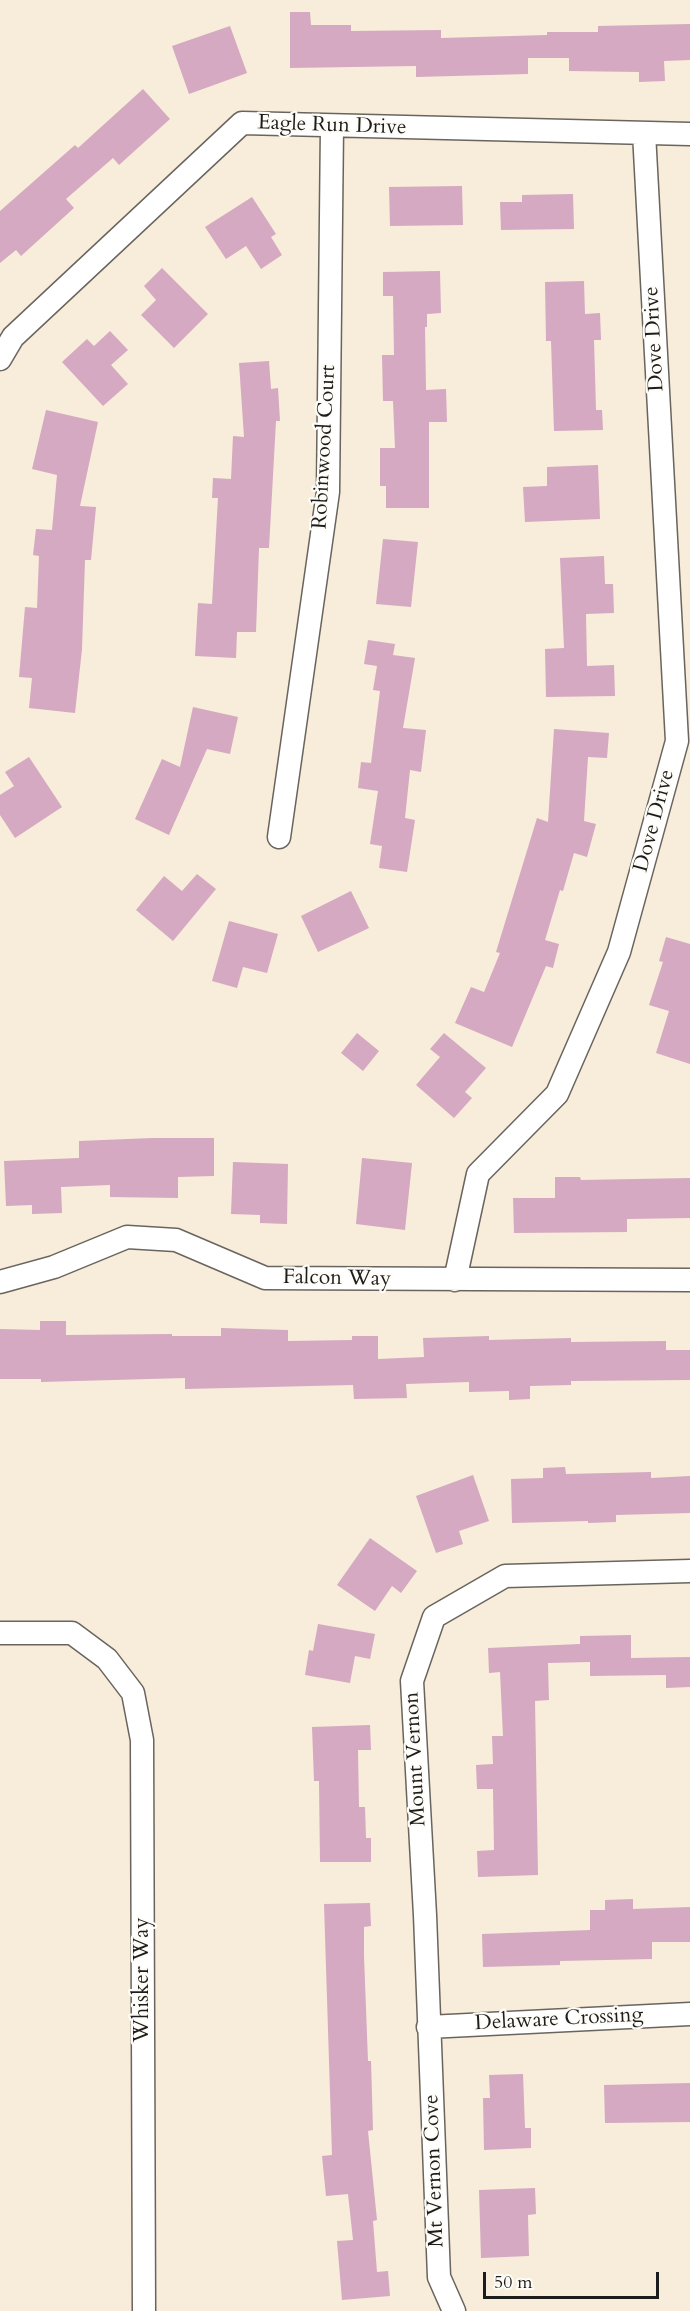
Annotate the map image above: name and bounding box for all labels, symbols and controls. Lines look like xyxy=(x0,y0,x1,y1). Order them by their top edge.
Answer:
street label: Eagle Run Drive xyxy=(257,111,407,141)
street label: Dove Drive xyxy=(640,286,670,392)
street label: Robinwood Court xyxy=(308,364,342,530)
street label: Dove Drive xyxy=(629,767,681,875)
street label: Falcon Way xyxy=(283,1265,391,1293)
street label: Mount Vernon xyxy=(400,1691,432,1827)
street label: Whisker Way xyxy=(130,1917,156,2043)
street label: Delaware Crossing xyxy=(474,2003,644,2037)
street label: Mt Vernon Cove xyxy=(420,2094,450,2248)
scale bar xyxy=(486,2260,662,2298)
text: 50 m xyxy=(494,2270,533,2295)

